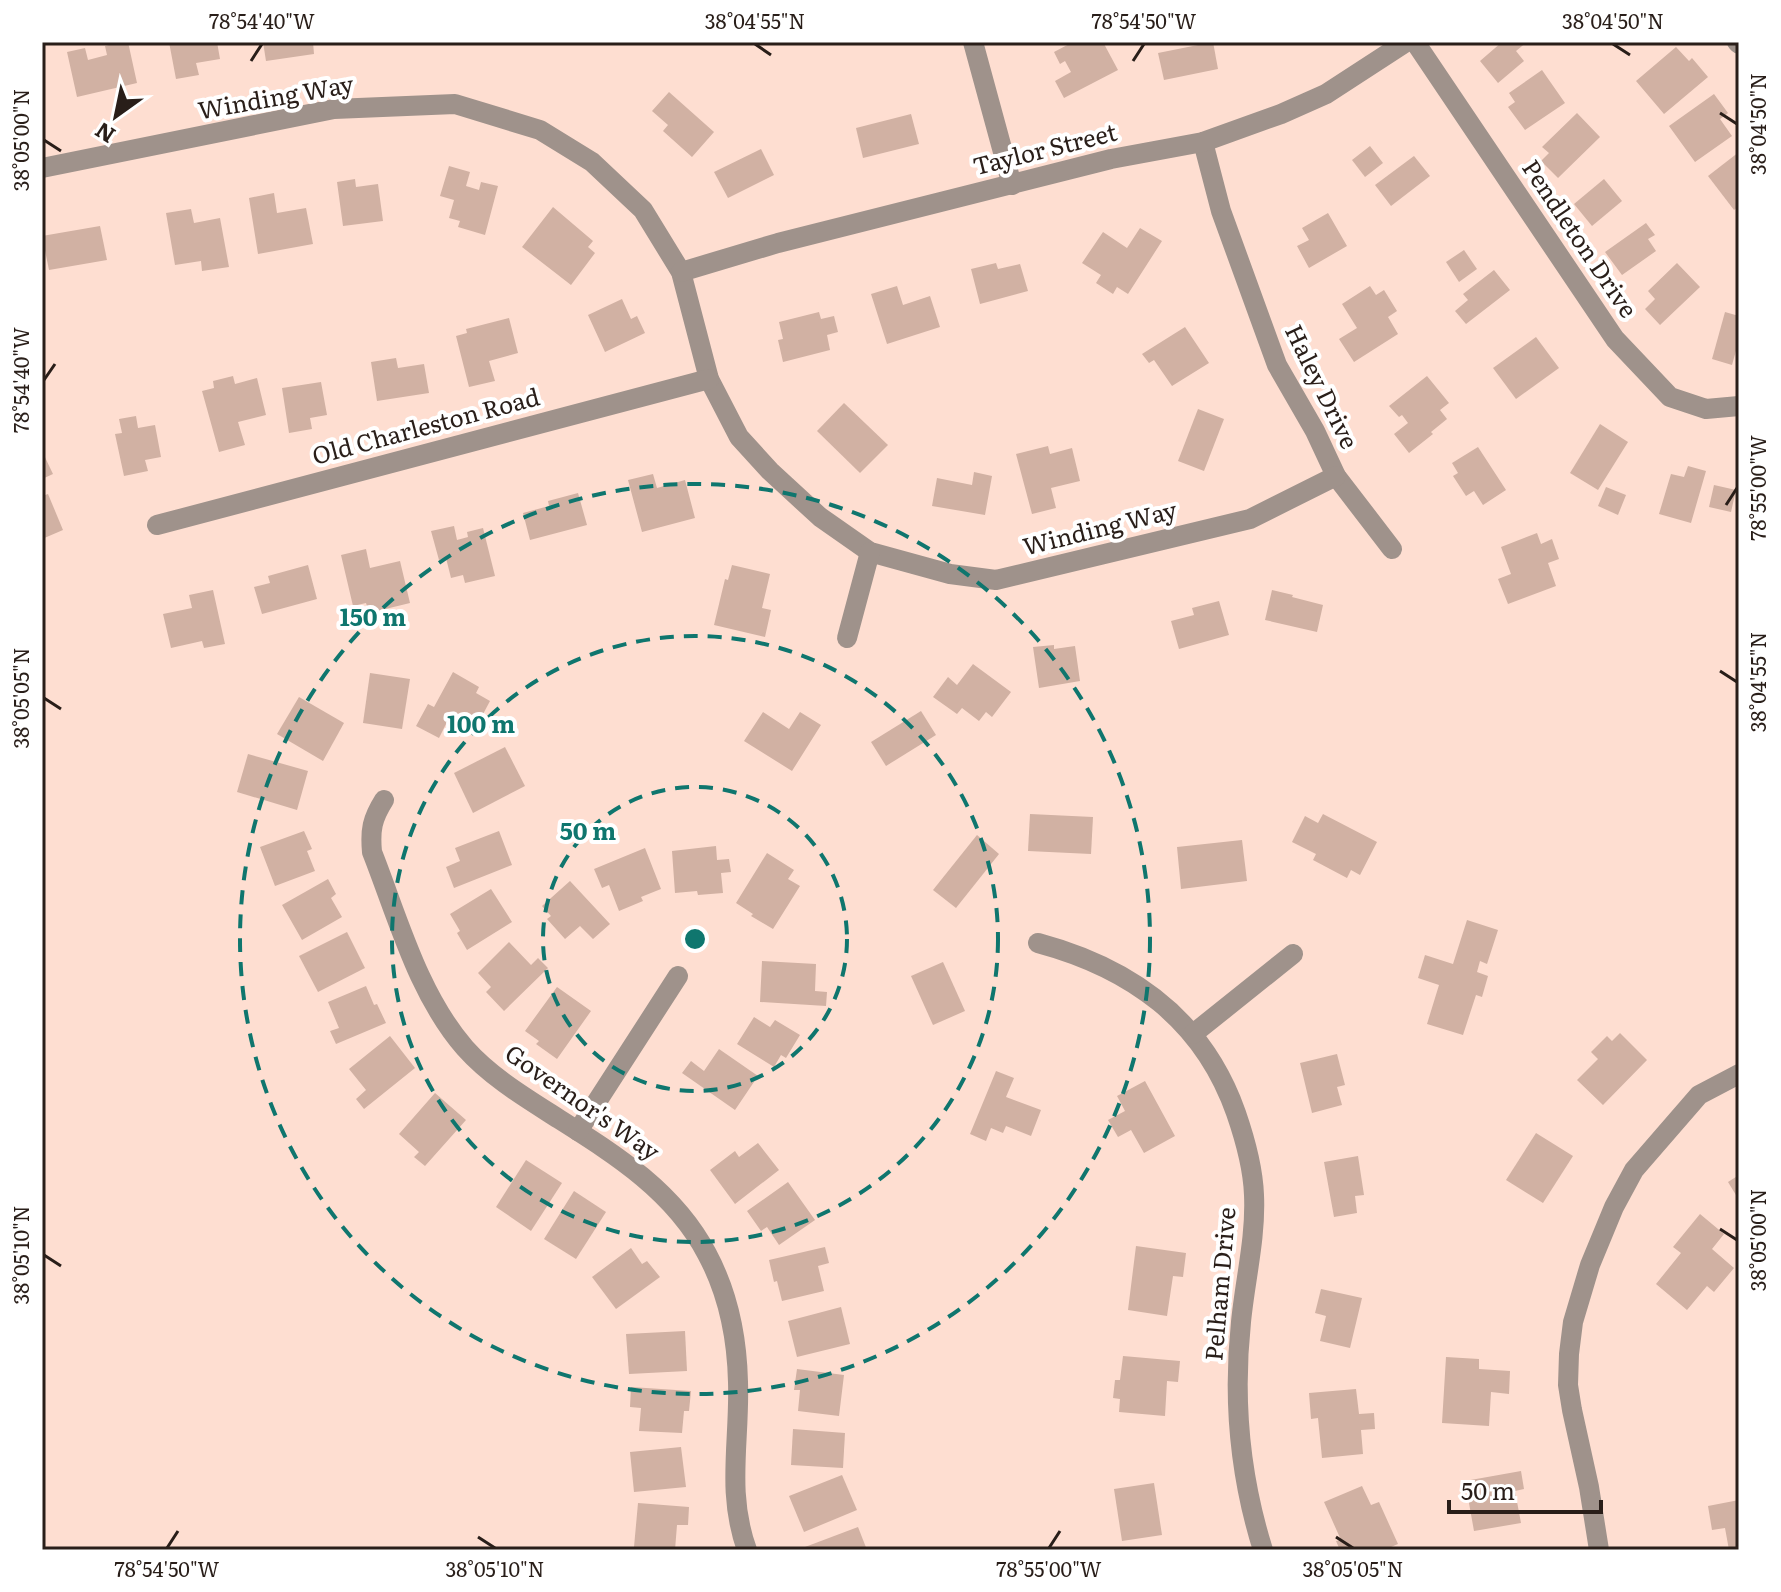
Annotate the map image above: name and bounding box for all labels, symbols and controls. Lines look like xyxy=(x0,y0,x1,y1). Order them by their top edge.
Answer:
text: 78°54'40"W xyxy=(209,5,315,35)
text: 38°04'55"N xyxy=(705,5,805,35)
text: 78°54'50"W xyxy=(1092,5,1197,35)
text: 38°04'50"N xyxy=(1562,5,1664,35)
street label: Winding Way xyxy=(195,65,356,126)
text: 38°04'50"N xyxy=(1742,73,1772,175)
north arrow xyxy=(76,76,156,156)
text: 38°05'00"N xyxy=(5,89,35,191)
street label: Taylor Street xyxy=(969,113,1120,182)
text: N xyxy=(88,115,121,153)
street label: Pendleton Drive xyxy=(1515,151,1647,324)
street label: Haley Drive xyxy=(1278,318,1368,454)
text: 78°54'40"W xyxy=(5,327,35,433)
street label: Old Charleston Road xyxy=(308,377,543,472)
text: 78°55'00"W xyxy=(1742,435,1772,541)
street label: Winding Way xyxy=(1019,490,1180,563)
text: 150 m xyxy=(340,598,406,633)
text: 38°04'55"N xyxy=(1742,632,1772,732)
text: 38°05'05"N xyxy=(5,648,35,749)
text: 100 m xyxy=(447,705,515,740)
text: 50 m xyxy=(560,812,616,847)
centre of rings xyxy=(681,925,709,953)
street label: Governor's Way xyxy=(499,1035,668,1167)
text: 38°05'00"N xyxy=(1742,1189,1772,1291)
street label: Pelham Drive xyxy=(1194,1205,1243,1362)
text: 38°05'10"N xyxy=(5,1206,35,1304)
scale bar xyxy=(1449,1464,1601,1514)
text: 50 m xyxy=(1461,1472,1515,1507)
text: 78°54'50"W xyxy=(115,1553,220,1583)
text: 38°05'10"N xyxy=(446,1553,544,1583)
text: 78°55'00"W xyxy=(996,1553,1102,1583)
text: 38°05'05"N xyxy=(1303,1553,1404,1583)

